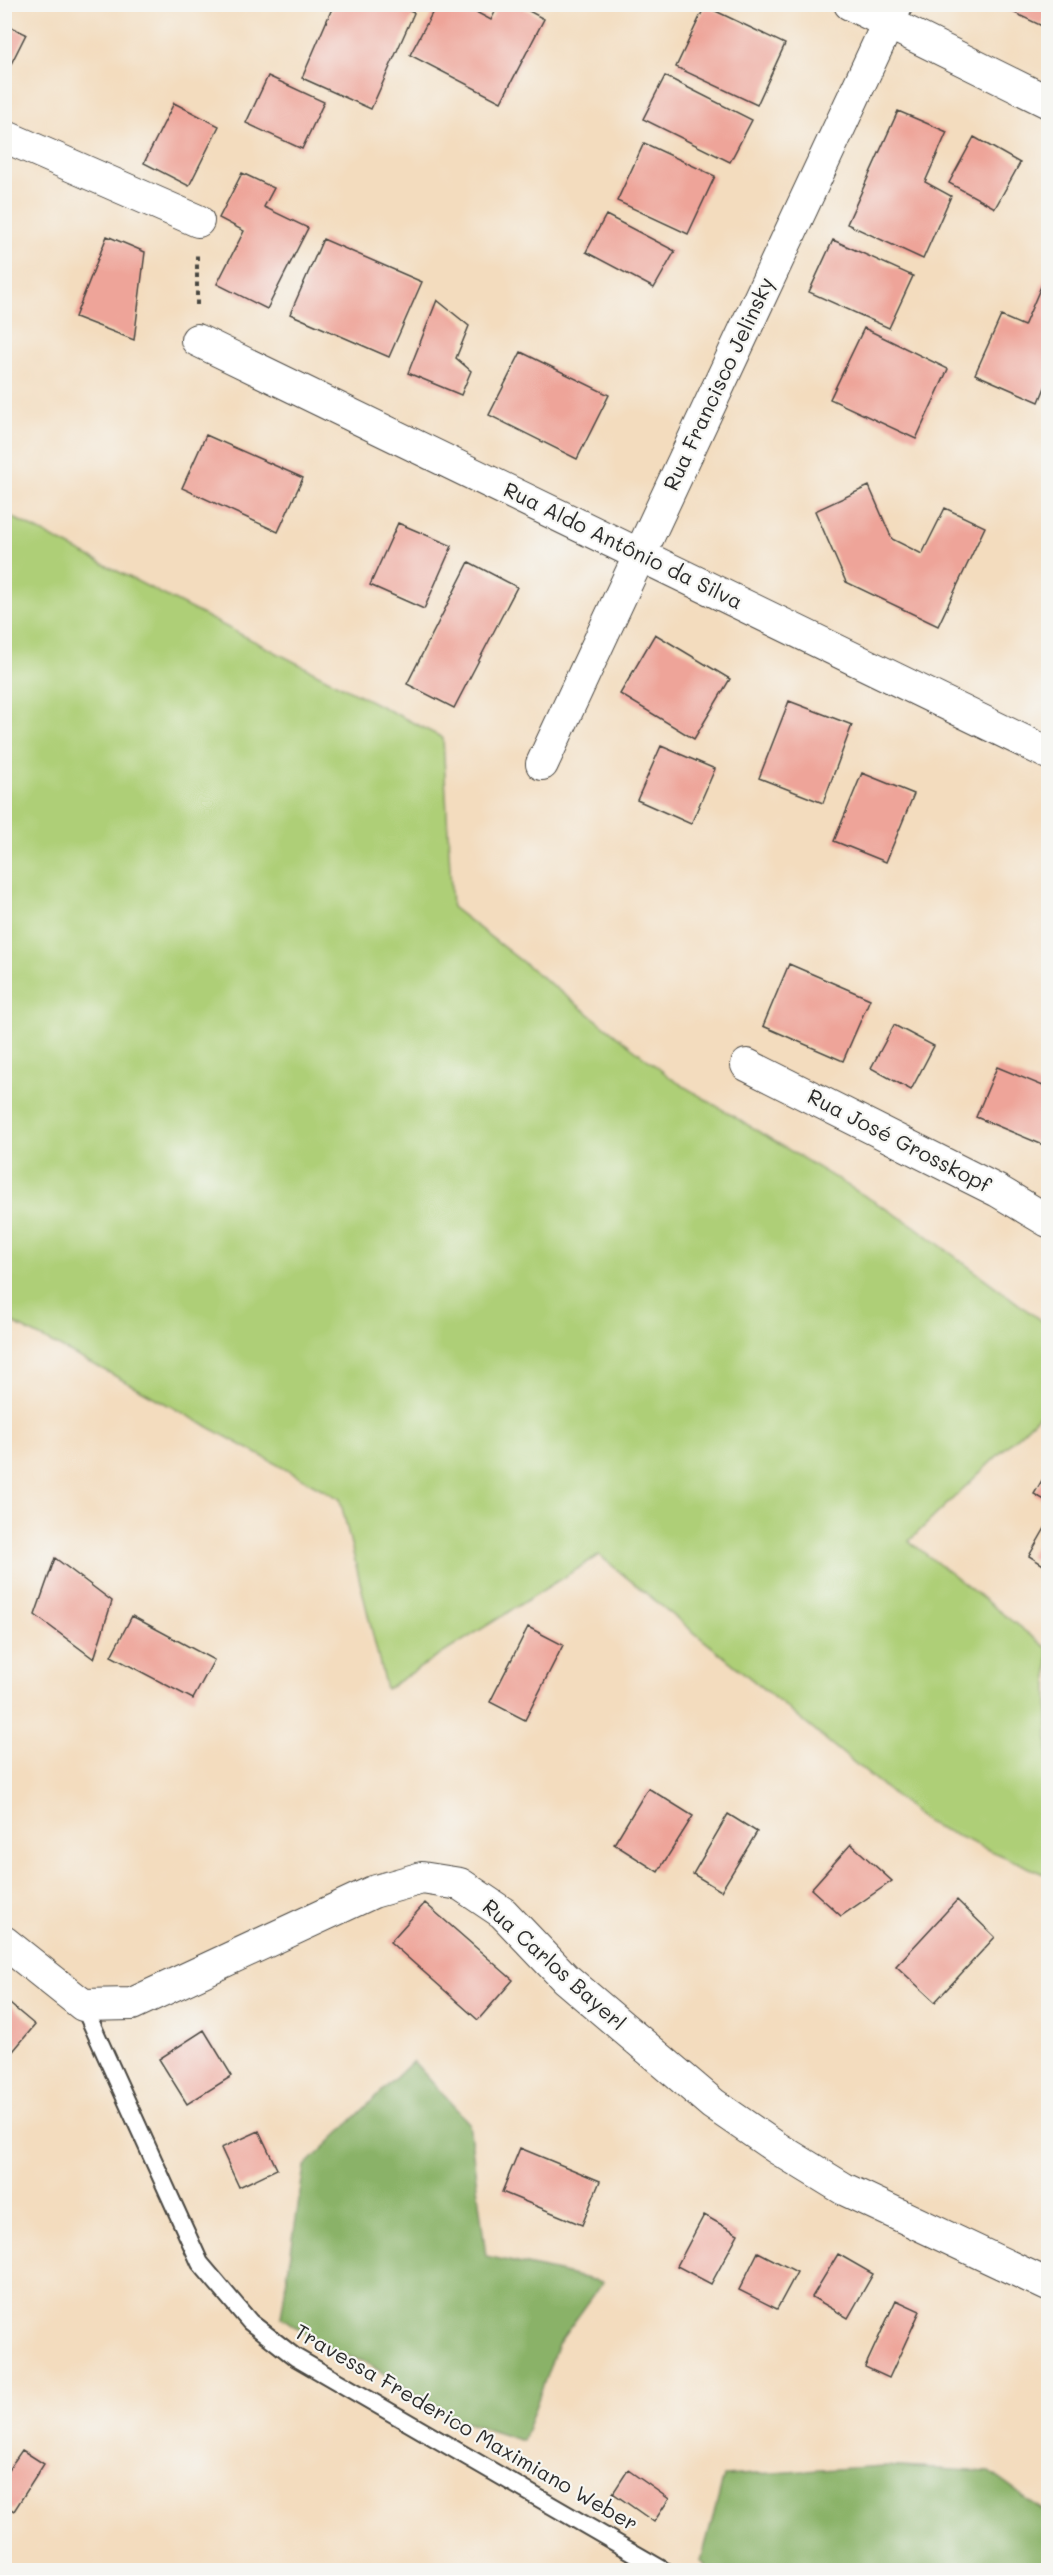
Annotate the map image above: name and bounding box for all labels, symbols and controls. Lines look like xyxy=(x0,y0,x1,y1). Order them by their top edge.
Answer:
street label: Rua Francisco Jelinsky xyxy=(656,272,779,494)
street label: Rua Aldo Antônio da Silva xyxy=(500,475,748,614)
street label: Rua José Grosskopf xyxy=(803,1082,997,1198)
street label: Rua Carlos Bayerl xyxy=(478,1892,632,2035)
street label: Travessa Frederico Maximiano Weber xyxy=(290,2317,643,2536)

